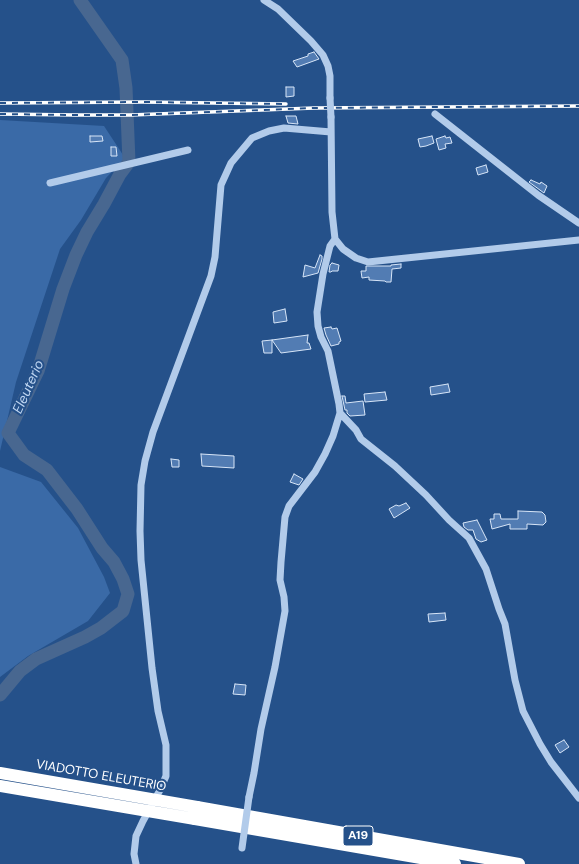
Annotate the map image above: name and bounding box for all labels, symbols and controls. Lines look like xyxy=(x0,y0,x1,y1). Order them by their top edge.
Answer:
water label: Eleuterio xyxy=(10,358,48,416)
street label: VIADOTTO ELEUTERIO xyxy=(35,757,167,795)
road number: A19 xyxy=(343,826,373,846)

